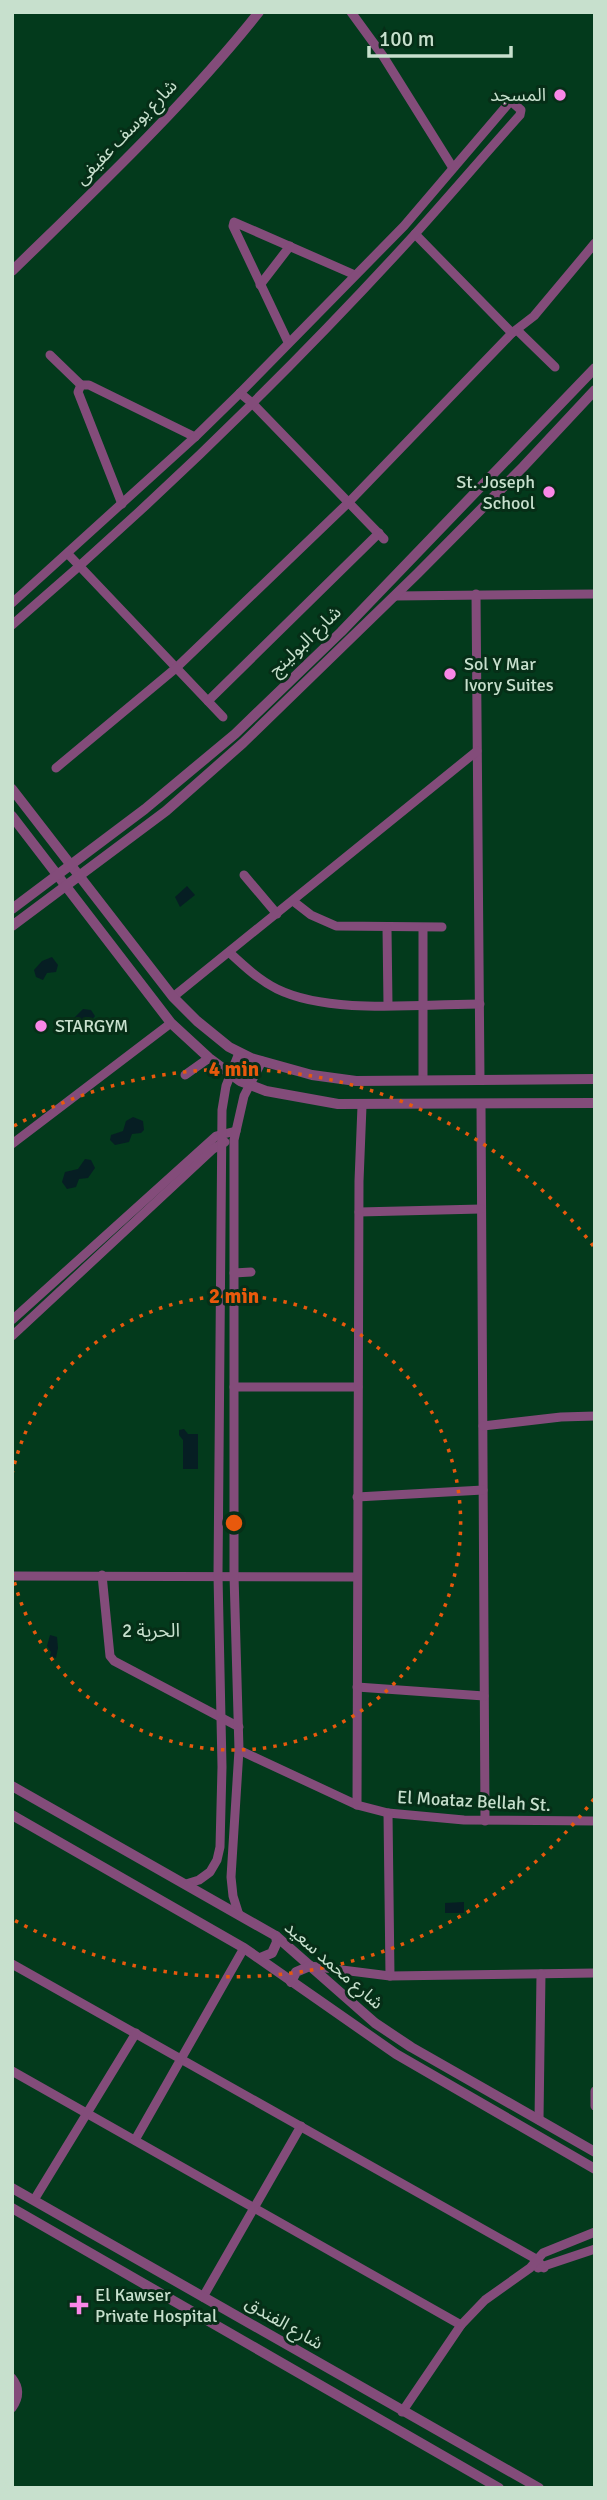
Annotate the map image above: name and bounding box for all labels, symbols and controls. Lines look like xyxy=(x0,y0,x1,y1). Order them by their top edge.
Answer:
scale bar xyxy=(369,14,511,58)
text: 100 m xyxy=(379,26,434,52)
street label: شارع يوسف عفيفى xyxy=(70,75,184,191)
place label: المسجد xyxy=(490,84,546,106)
marker: المسجد xyxy=(552,87,568,103)
place label: St. Joseph School xyxy=(456,471,535,514)
marker: St. Joseph School xyxy=(541,484,557,500)
street label: شارع البولينج xyxy=(264,601,348,683)
place label: Sol Y Mar Ivory Suites xyxy=(464,653,554,696)
marker: Sol Y Mar Ivory Suites xyxy=(442,666,458,682)
place label: STARGYM xyxy=(55,1015,128,1037)
marker: STARGYM xyxy=(33,1018,49,1034)
text: 4 min xyxy=(209,1056,259,1082)
text: 2 min xyxy=(209,1283,259,1309)
centre of rings xyxy=(222,1511,246,1535)
district label: الحرية 2 xyxy=(122,1619,180,1643)
street label: El Moataz Bellah St. xyxy=(397,1786,551,1816)
street label: شارع محمد سعيد xyxy=(278,1916,388,2016)
place label: El Kawser Private Hospital xyxy=(95,2284,217,2327)
street label: شارع الفندق xyxy=(239,2292,327,2357)
marker: El Kawser Private Hospital xyxy=(69,2295,89,2315)

